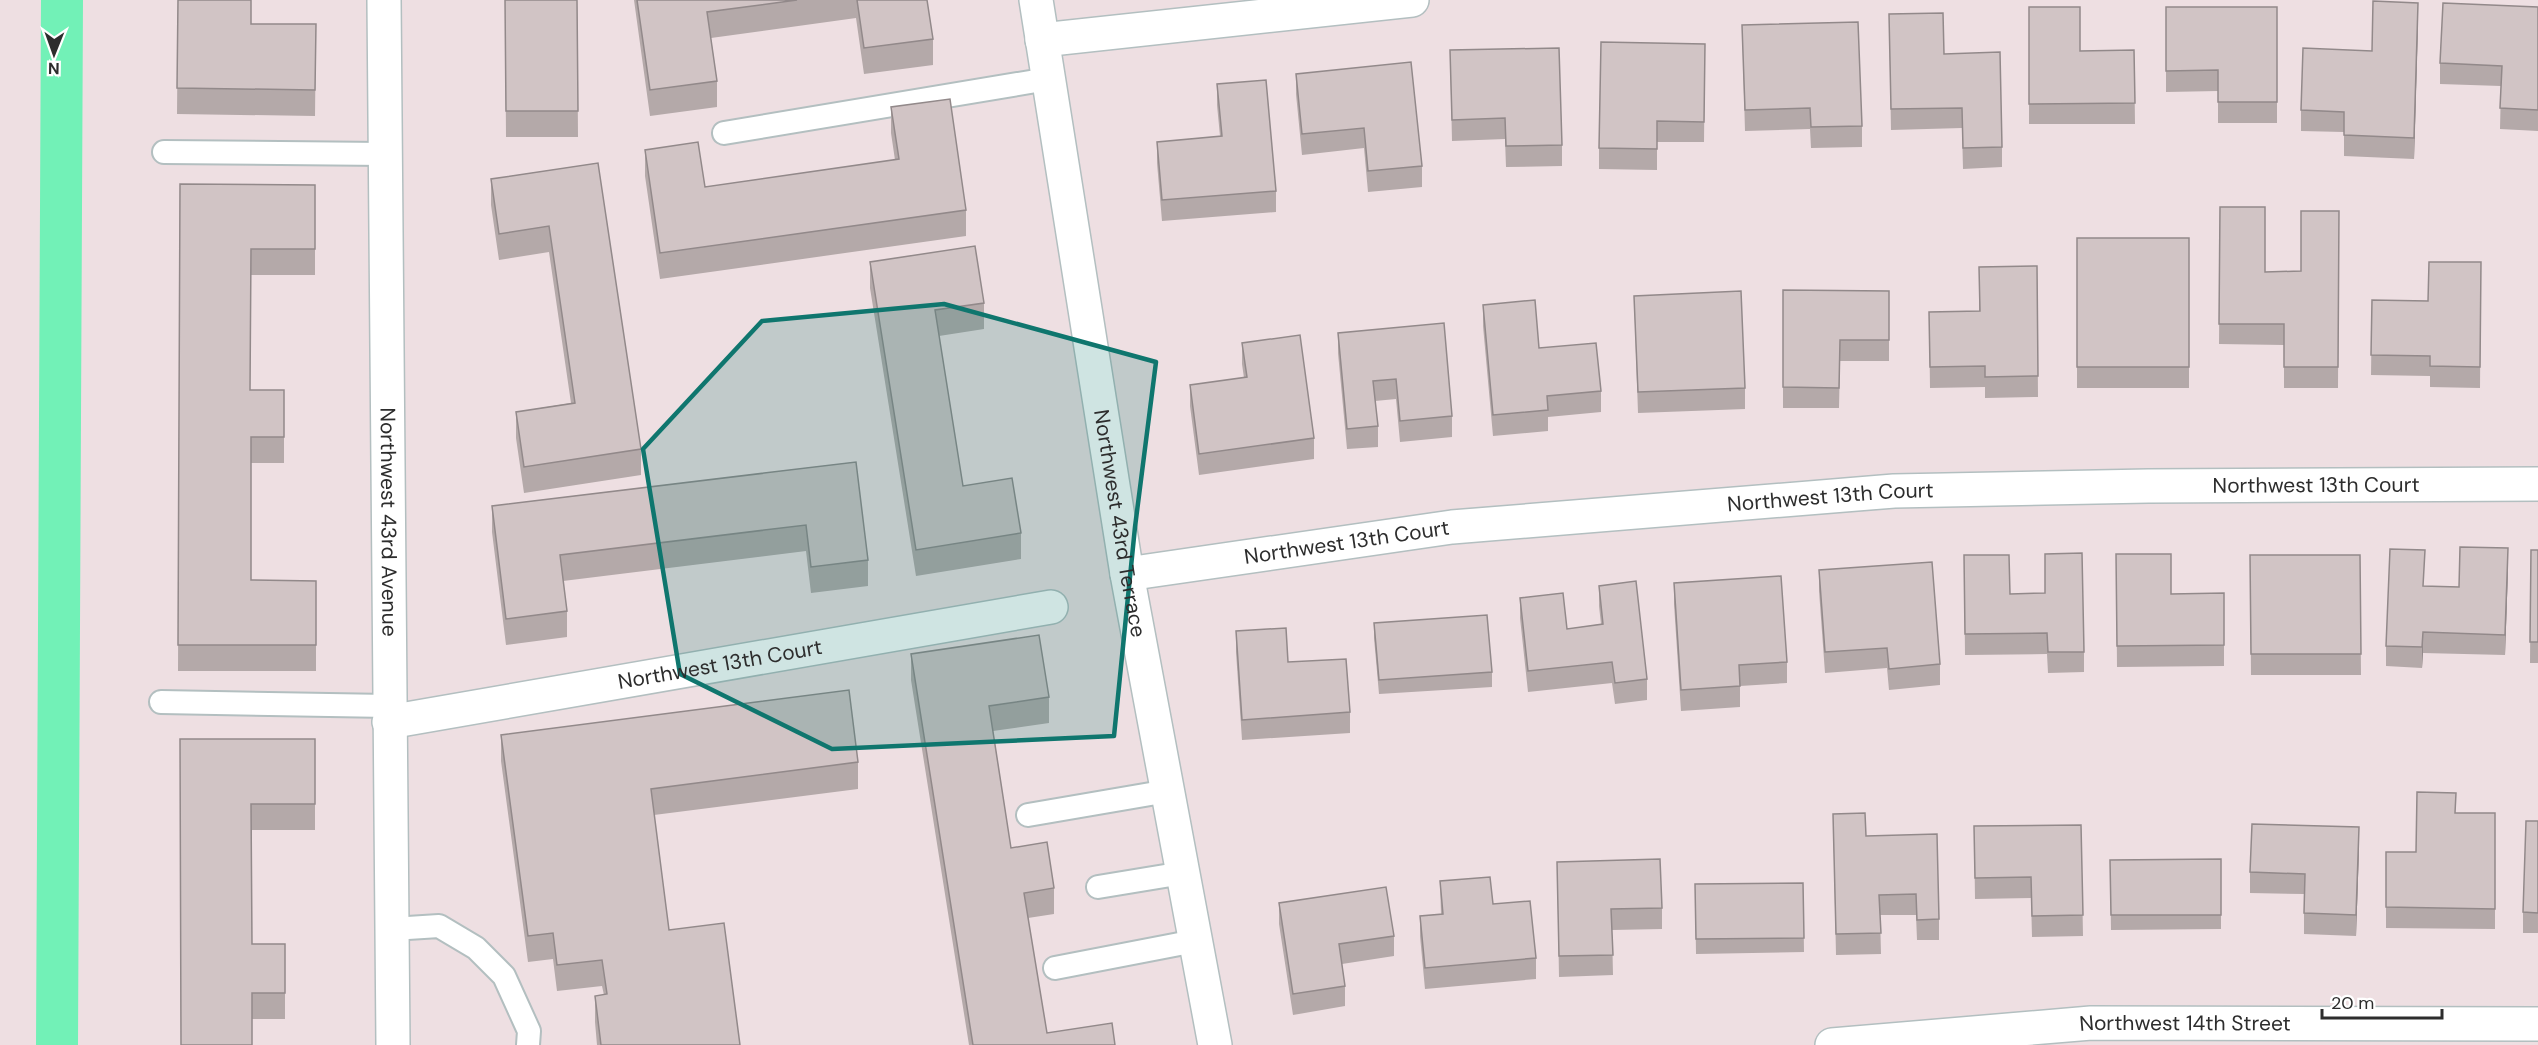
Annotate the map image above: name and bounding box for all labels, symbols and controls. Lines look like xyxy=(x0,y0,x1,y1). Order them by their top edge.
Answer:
north arrow xyxy=(24,24,84,84)
text: N xyxy=(48,58,60,79)
street label: Northwest 43rd Avenue xyxy=(374,407,403,637)
street label: Northwest 43rd Terrace xyxy=(1087,407,1153,640)
street label: Northwest 13th Court xyxy=(2213,471,2420,500)
street label: Northwest 13th Court xyxy=(1726,476,1934,519)
street label: Northwest 13th Court xyxy=(1242,514,1451,571)
street label: Northwest 13th Court xyxy=(616,633,824,696)
scale bar xyxy=(2322,982,2442,1020)
text: 20 m xyxy=(2331,991,2374,1015)
street label: Northwest 14th Street xyxy=(2078,1009,2291,1038)

